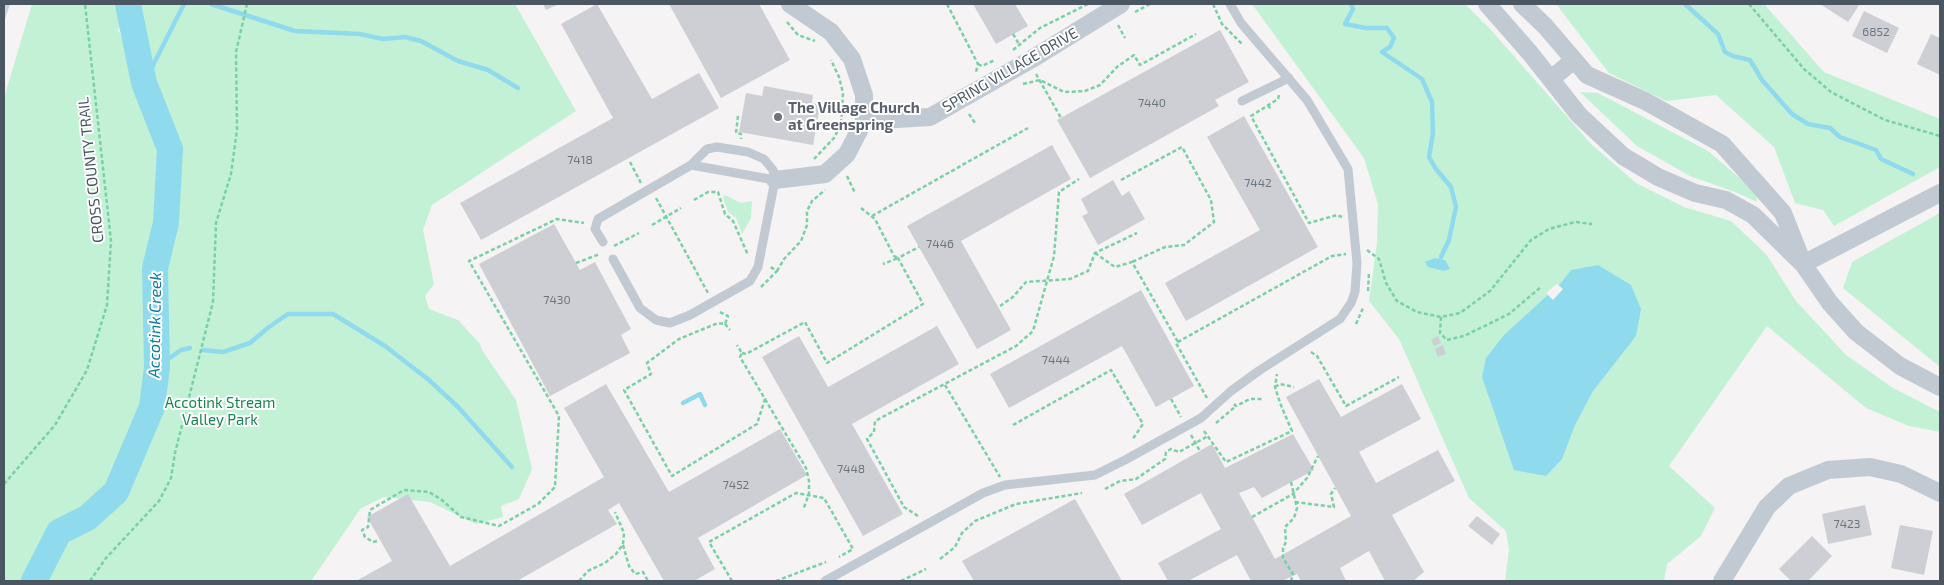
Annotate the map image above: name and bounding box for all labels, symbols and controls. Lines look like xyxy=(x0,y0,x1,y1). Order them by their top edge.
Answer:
street label: SPRING VILLAGE DRIVE xyxy=(939,24,1081,116)
house number: 6852 xyxy=(1862,25,1890,39)
street label: CROSS COUNTY TRAIL xyxy=(74,96,108,244)
house number: 7440 xyxy=(1138,96,1166,110)
place label: The Village Church at Greenspring xyxy=(788,99,920,134)
marker: The Village Church at Greenspring xyxy=(772,111,784,123)
house number: 7418 xyxy=(567,153,593,167)
house number: 7442 xyxy=(1244,176,1272,190)
house number: 7446 xyxy=(926,237,954,251)
water label: Accotink Creek xyxy=(144,272,166,378)
house number: 7430 xyxy=(543,293,571,307)
house number: 7444 xyxy=(1042,353,1070,367)
park label: Accotink Stream Valley Park xyxy=(165,394,275,429)
house number: 7448 xyxy=(837,462,865,476)
house number: 7452 xyxy=(723,478,749,492)
house number: 7423 xyxy=(1834,517,1860,531)

